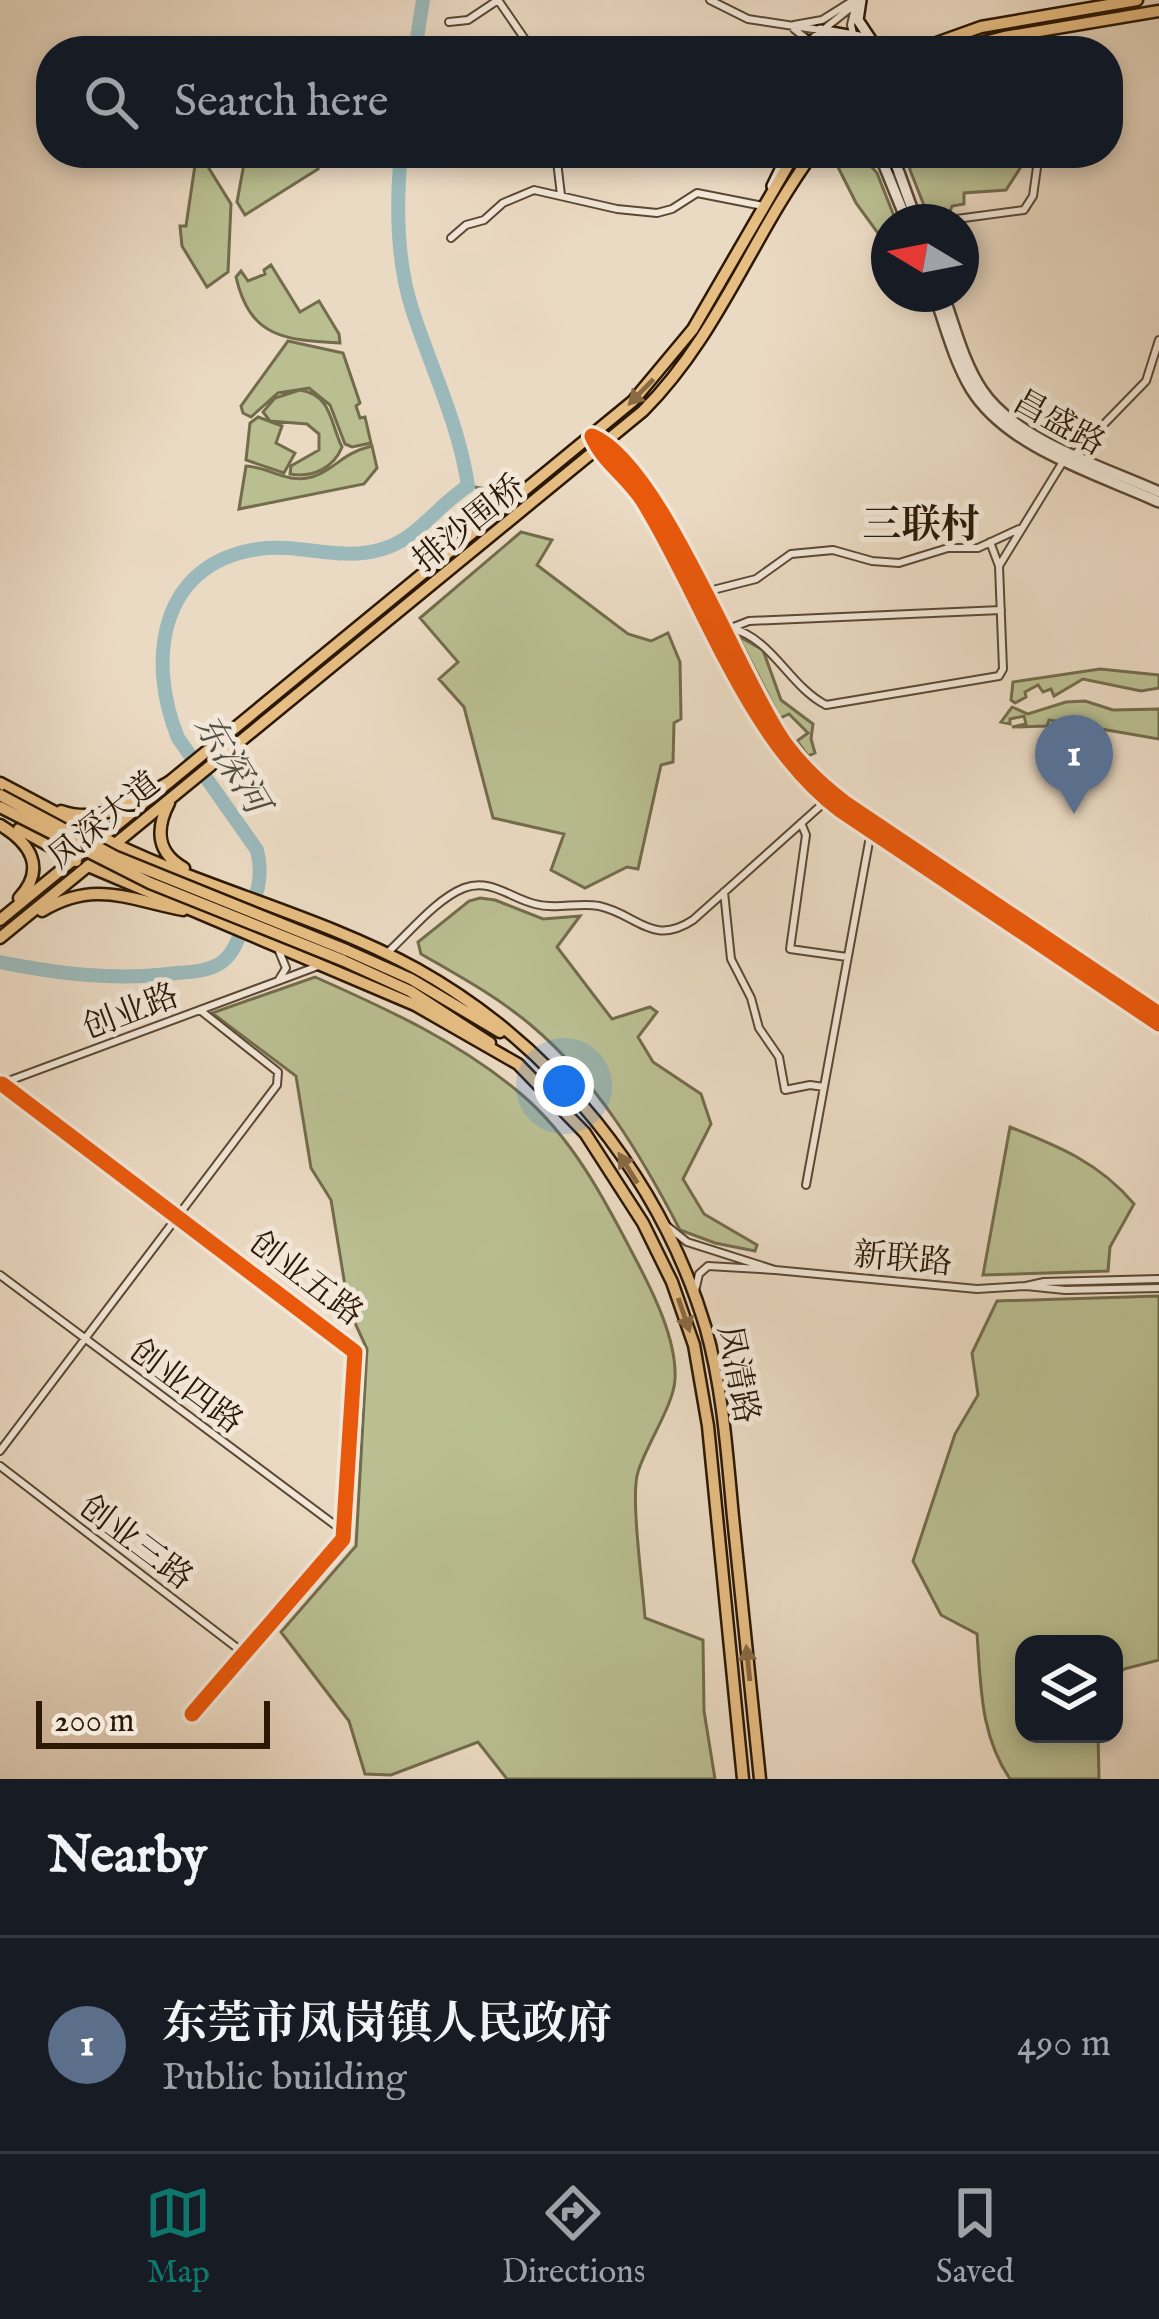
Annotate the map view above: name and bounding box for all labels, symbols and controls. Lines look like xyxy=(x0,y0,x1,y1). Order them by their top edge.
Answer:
search box xyxy=(36,36,1123,168)
icon: search xyxy=(78,69,144,135)
text: Search here xyxy=(174,74,388,131)
north arrow xyxy=(871,204,979,312)
one-way arrow xyxy=(627,378,655,406)
street label: 昌盛路 xyxy=(1005,381,1112,466)
street label: 排沙围桥 xyxy=(405,466,534,582)
district label: 三联村 xyxy=(862,502,980,551)
water label: 东深河 xyxy=(183,706,281,828)
pin: 1 xyxy=(1035,715,1113,814)
street label: 凤深大道 xyxy=(40,763,169,879)
street label: 创业路 xyxy=(77,975,185,1050)
your location xyxy=(534,1056,594,1116)
one-way arrow xyxy=(618,1151,639,1185)
street label: 创业五路 xyxy=(240,1223,371,1336)
street label: 新联路 xyxy=(852,1235,954,1285)
one-way arrow xyxy=(675,1297,694,1333)
street label: 凤清路 xyxy=(707,1322,767,1427)
street label: 创业四路 xyxy=(120,1331,251,1444)
street label: 创业三路 xyxy=(70,1487,201,1600)
map controls xyxy=(1015,1635,1123,1743)
button: layers xyxy=(1015,1635,1123,1743)
one-way arrow xyxy=(738,1643,757,1681)
scale bar xyxy=(36,1695,270,1748)
text: 200 m xyxy=(54,1701,135,1743)
text: Nearby xyxy=(48,1825,207,1890)
text: 东莞市凤岗镇人民政府 xyxy=(162,1997,612,2054)
text: 1 xyxy=(80,2020,94,2069)
text: 490 m xyxy=(1017,2020,1111,2069)
text: Public building xyxy=(162,2054,407,2103)
tab: Map xyxy=(145,2180,211,2294)
tab: Directions xyxy=(502,2180,645,2294)
tab: Saved xyxy=(936,2180,1014,2294)

